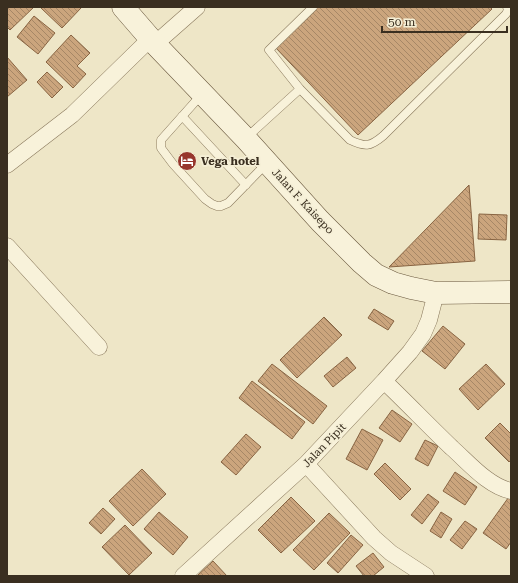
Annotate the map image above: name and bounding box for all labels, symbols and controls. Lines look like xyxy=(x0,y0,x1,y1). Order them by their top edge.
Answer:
scale bar xyxy=(382,8,507,34)
text: 50 m xyxy=(388,15,415,29)
hotel icon: Vega hotel xyxy=(176,150,198,172)
place label: Vega hotel xyxy=(201,155,260,168)
street label: Jalan F. Kaisepo xyxy=(269,166,337,237)
street label: Jalan Pipit xyxy=(300,420,349,470)

